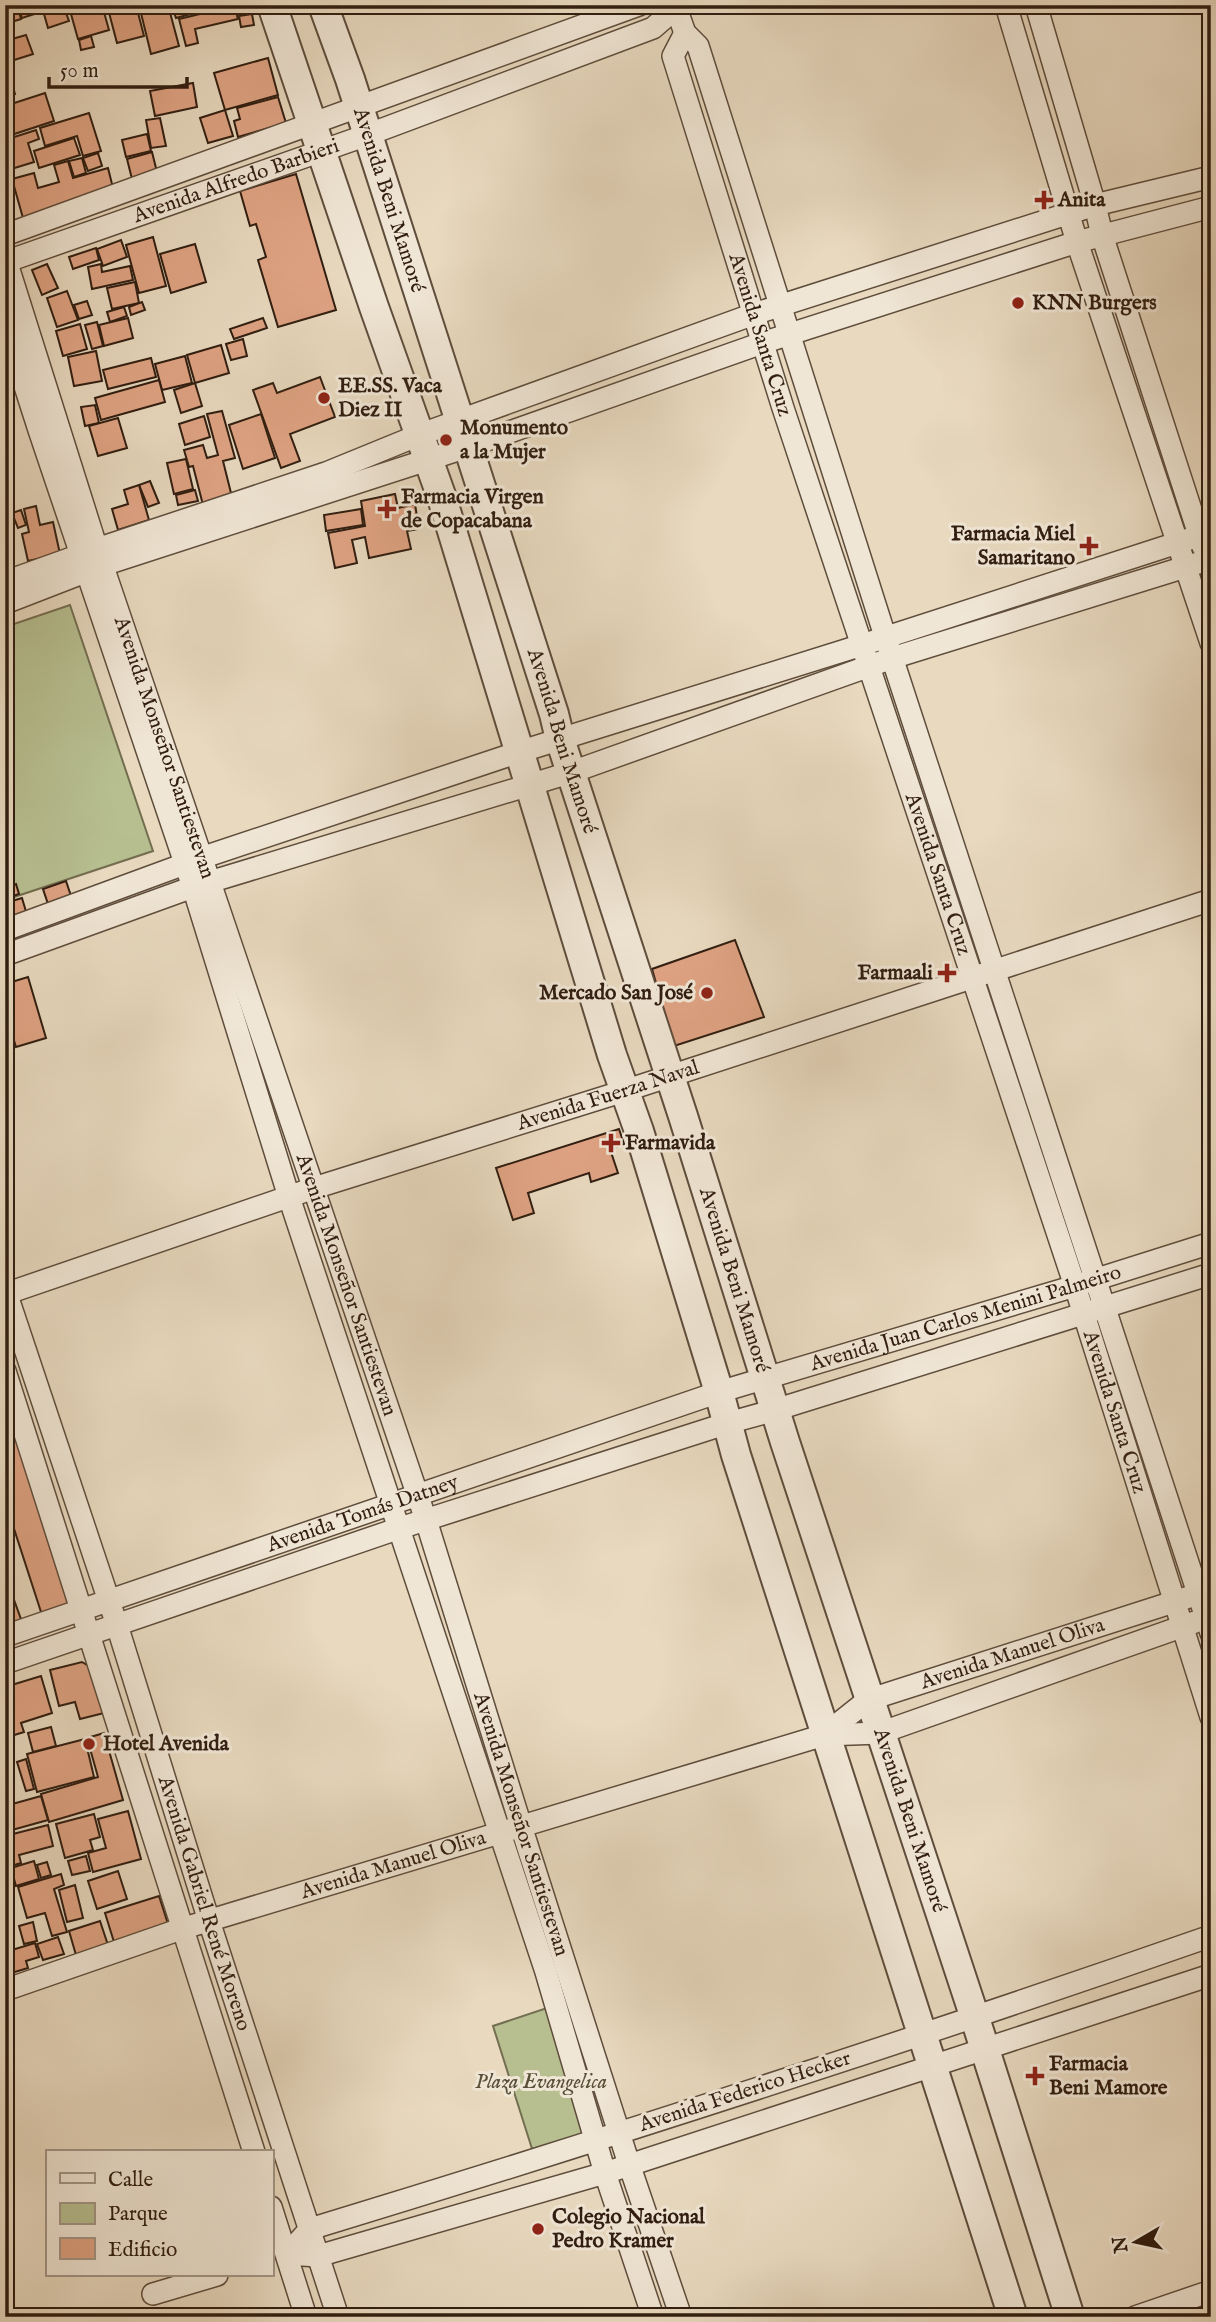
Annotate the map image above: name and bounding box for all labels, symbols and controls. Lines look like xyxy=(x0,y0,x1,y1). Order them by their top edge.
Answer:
scale bar xyxy=(49,46,187,90)
text: 50 m xyxy=(60,58,99,85)
street label: Avenida Beni Mamoré xyxy=(346,103,431,296)
street label: Avenida Alfredo Barbieri xyxy=(129,132,343,230)
place label: Anita xyxy=(1057,187,1106,214)
marker: Anita xyxy=(1036,192,1052,208)
street label: Avenida Santa Cruz xyxy=(722,249,798,420)
place label: KNN Burgers xyxy=(1032,290,1157,317)
marker: KNN Burgers xyxy=(1010,295,1026,311)
place label: EE.SS. Vaca Diez II xyxy=(338,373,443,424)
marker: EE.SS. Vaca Diez II xyxy=(316,390,332,406)
place label: Monumento a la Mujer xyxy=(460,415,569,466)
marker: Monumento a la Mujer xyxy=(438,432,454,448)
place label: Farmacia Virgen de Copacabana xyxy=(401,484,544,535)
marker: Farmacia Virgen de Copacabana xyxy=(379,501,395,517)
place label: Farmacia Miel Samaritano xyxy=(951,521,1076,572)
marker: Farmacia Miel Samaritano xyxy=(1081,538,1097,554)
street label: Avenida Monseñor Santiestevan xyxy=(107,612,221,882)
street label: Avenida Beni Mamoré xyxy=(520,644,604,838)
street label: Avenida Santa Cruz xyxy=(898,789,978,959)
place label: Farmaali xyxy=(857,960,933,987)
marker: Farmaali xyxy=(939,965,955,981)
place label: Mercado San José xyxy=(539,980,693,1007)
marker: Mercado San José xyxy=(699,985,715,1001)
street label: Avenida Fuerza Naval xyxy=(513,1054,703,1137)
place label: Farmavida xyxy=(625,1130,716,1157)
marker: Farmavida xyxy=(603,1135,619,1151)
street label: Avenida Monseñor Santiestevan xyxy=(289,1149,403,1419)
street label: Avenida Beni Mamoré xyxy=(692,1183,776,1377)
street label: Avenida Juan Carlos Menini Palmeiro xyxy=(806,1259,1125,1378)
street label: Avenida Santa Cruz xyxy=(1076,1326,1153,1497)
street label: Avenida Tomás Datney xyxy=(262,1468,463,1559)
street label: Avenida Manuel Oliva xyxy=(916,1611,1109,1696)
street label: Avenida Monseñor Santiestevan xyxy=(466,1688,575,1959)
street label: Avenida Beni Mamoré xyxy=(866,1724,953,1916)
place label: Hotel Avenida xyxy=(103,1731,230,1758)
marker: Hotel Avenida xyxy=(81,1736,97,1752)
street label: Avenida Gabriel René Moreno xyxy=(151,1772,257,2034)
street label: Avenida Manuel Oliva xyxy=(297,1824,490,1906)
street label: Avenida Federico Hecker xyxy=(635,2045,854,2139)
place label: Farmacia Beni Mamore xyxy=(1049,2051,1168,2102)
marker: Farmacia Beni Mamore xyxy=(1027,2068,1043,2084)
park label: Plaza Evangelica xyxy=(475,2069,607,2096)
legend xyxy=(46,2150,273,2276)
text: Calle xyxy=(108,2167,153,2194)
text: Parque xyxy=(108,2201,168,2228)
place label: Colegio Nacional Pedro Kramer xyxy=(552,2204,706,2255)
north arrow xyxy=(1100,2206,1170,2276)
marker: Colegio Nacional Pedro Kramer xyxy=(530,2221,546,2237)
text: N xyxy=(1108,2234,1134,2255)
text: Edificio xyxy=(108,2237,177,2264)

